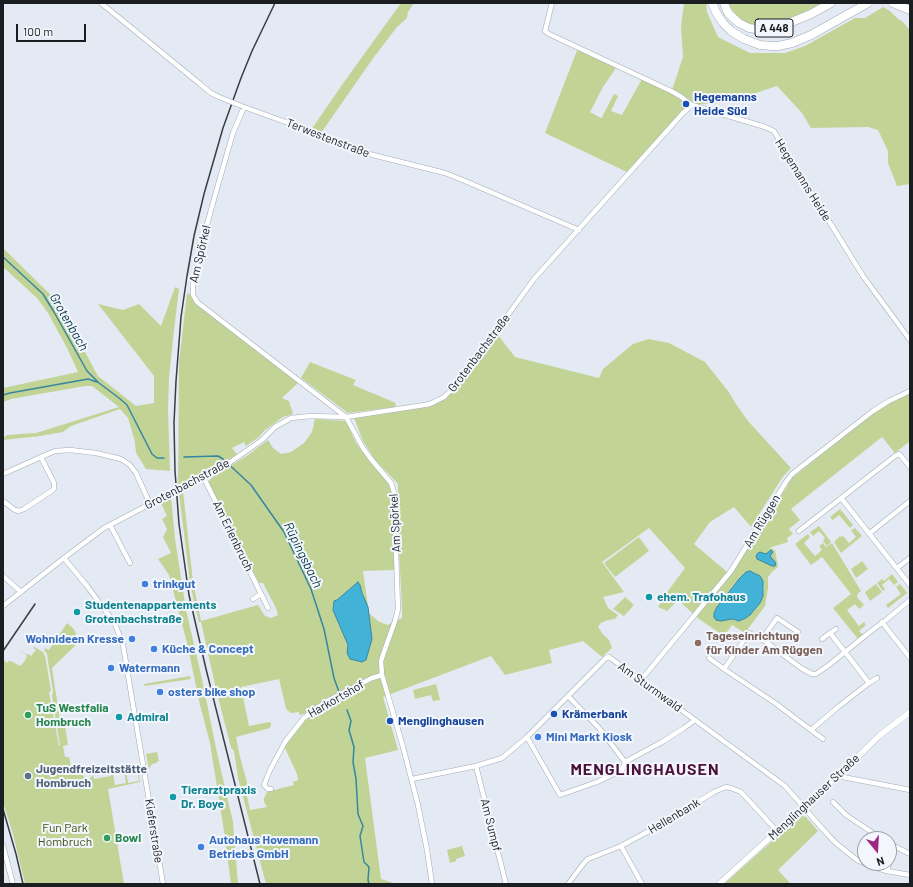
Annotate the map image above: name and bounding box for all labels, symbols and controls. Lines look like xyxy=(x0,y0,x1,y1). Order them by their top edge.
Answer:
scale bar xyxy=(18,16,88,42)
road number: A 448 xyxy=(755,19,793,37)
text: 100 m xyxy=(23,24,53,38)
place label: Hegemanns Heide Süd xyxy=(694,90,757,118)
marker: Hegemanns Heide Süd xyxy=(681,99,691,109)
street label: Terwestenstraße xyxy=(284,115,372,161)
street label: Hegemanns Heide xyxy=(772,136,834,224)
street label: Am Spörkel xyxy=(186,224,214,284)
water label: Grotenbach xyxy=(46,290,92,354)
street label: Grotenbachstraße xyxy=(445,311,513,395)
street label: Grotenbachstraße xyxy=(142,456,232,512)
street label: Am Rüggen xyxy=(741,492,783,550)
street label: Am Spörkel xyxy=(386,493,404,553)
street label: Am Erlenbruch xyxy=(210,498,256,574)
water label: Rüpingsbach xyxy=(280,520,326,590)
place label: trinkgut xyxy=(153,577,196,591)
marker: trinkgut xyxy=(140,579,150,589)
place label: ehem. Trafohaus xyxy=(657,590,746,604)
marker: ehem. Trafohaus xyxy=(644,592,654,602)
place label: Studentenappartements Grotenbachstraße xyxy=(85,598,216,626)
marker: Studentenappartements Grotenbachstraße xyxy=(72,607,82,617)
place label: Tageseinrichtung für Kinder Am Rüggen xyxy=(706,629,823,657)
place label: Wohnideen Kresse xyxy=(26,632,124,646)
marker: Wohnideen Kresse xyxy=(127,634,137,644)
marker: Tageseinrichtung für Kinder Am Rüggen xyxy=(693,638,703,648)
place label: Küche & Concept xyxy=(162,642,254,656)
marker: Küche & Concept xyxy=(149,644,159,654)
street label: Am Sturmwald xyxy=(615,659,685,715)
place label: Watermann xyxy=(119,661,180,675)
marker: Watermann xyxy=(106,663,116,673)
street label: Harkortshof xyxy=(305,677,367,721)
place label: osters bike shop xyxy=(168,685,255,699)
marker: osters bike shop xyxy=(155,687,165,697)
place label: TuS Westfalia Hombruch xyxy=(36,701,109,729)
place label: Krämerbank xyxy=(562,707,628,721)
marker: Krämerbank xyxy=(549,709,559,719)
marker: TuS Westfalia Hombruch xyxy=(23,710,33,720)
place label: Admiral xyxy=(127,710,169,724)
marker: Admiral xyxy=(114,712,124,722)
place label: Menglinghausen xyxy=(398,714,484,728)
marker: Menglinghausen xyxy=(385,716,395,726)
place label: Mini Markt Kiosk xyxy=(546,730,632,744)
marker: Mini Markt Kiosk xyxy=(533,732,543,742)
street label: Menglinghauser Straße xyxy=(765,751,863,843)
district label: MENGLINGHAUSEN xyxy=(570,760,720,780)
place label: Jugendfreizeitstätte Hombruch xyxy=(36,762,147,790)
marker: Jugendfreizeitstätte Hombruch xyxy=(23,771,33,781)
place label: Tierarztpraxis Dr. Boye xyxy=(181,783,256,811)
marker: Tierarztpraxis Dr. Boye xyxy=(168,792,178,802)
street label: Hellenbank xyxy=(646,795,702,837)
street label: Am Sumpf xyxy=(477,797,505,853)
street label: Kieferstraße xyxy=(142,798,166,864)
park label: Fun Park Hombruch xyxy=(38,821,92,849)
place label: Bowl xyxy=(115,831,141,845)
north arrow xyxy=(857,831,897,871)
marker: Bowl xyxy=(102,833,112,843)
place label: Autohaus Hovemann Betriebs GmbH xyxy=(209,833,318,861)
marker: Autohaus Hovemann Betriebs GmbH xyxy=(196,842,206,852)
text: N xyxy=(875,855,886,869)

